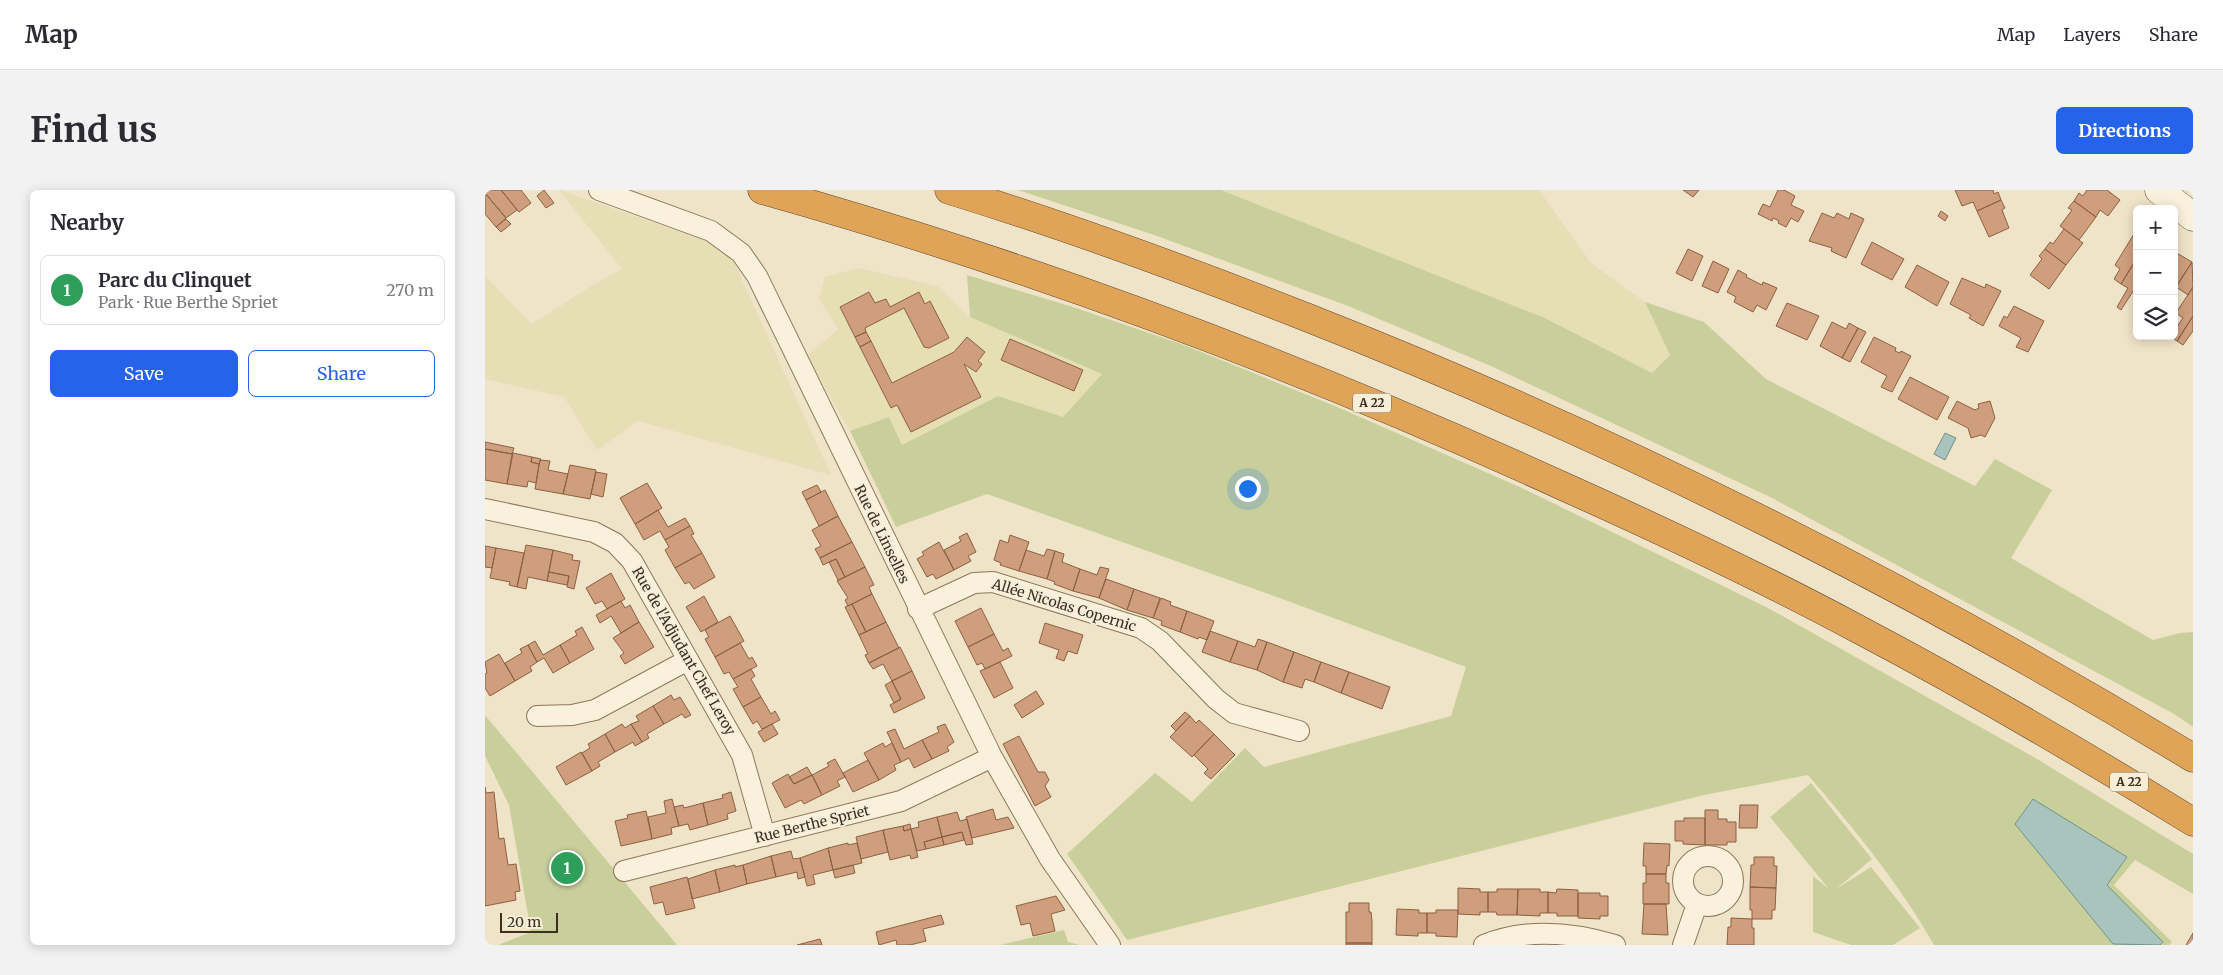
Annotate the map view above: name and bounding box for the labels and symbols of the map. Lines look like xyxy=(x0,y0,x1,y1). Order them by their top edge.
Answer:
road number: A 22 xyxy=(1353,394,1391,412)
your location xyxy=(1235,476,1261,502)
street label: Rue de Linselles xyxy=(850,482,914,586)
street label: Rue de l'Adjudant Chef Leroy xyxy=(628,564,740,739)
street label: Allée Nicolas Copernic xyxy=(989,574,1138,636)
road number: A 22 xyxy=(2110,772,2148,792)
street label: Rue Berthe Spriet xyxy=(753,801,872,847)
pin: 1 xyxy=(551,849,583,887)
scale bar xyxy=(500,910,557,933)

